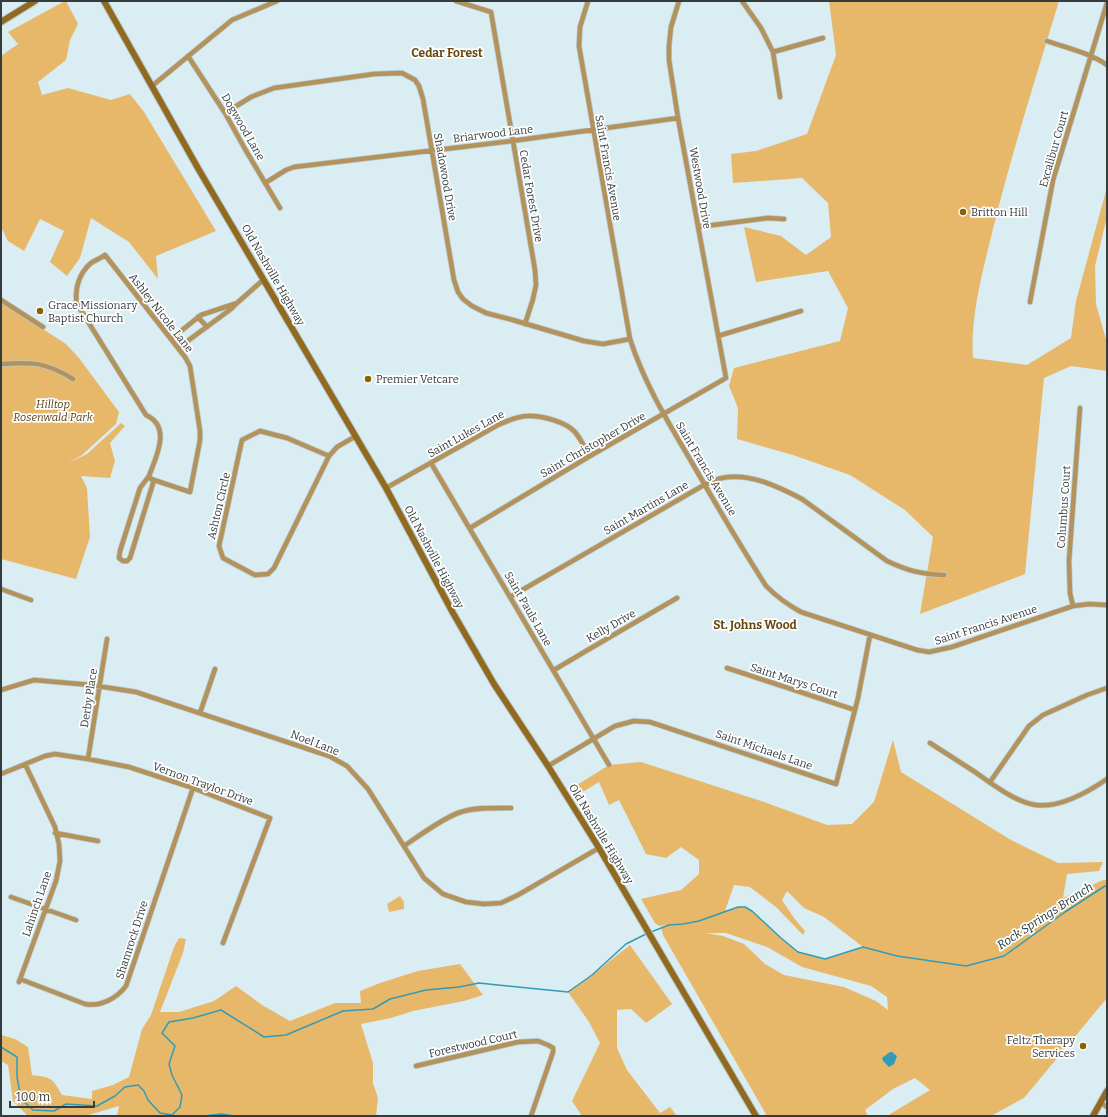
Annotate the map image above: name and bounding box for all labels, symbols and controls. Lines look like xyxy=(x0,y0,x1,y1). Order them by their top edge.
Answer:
district label: Cedar Forest xyxy=(411,46,483,60)
street label: Dogwood Lane xyxy=(219,91,267,163)
street label: Excalibur Court xyxy=(1037,109,1071,189)
street label: Saint Francis Avenue xyxy=(592,114,624,222)
street label: Briarwood Lane xyxy=(452,123,534,145)
street label: Shadowood Drive xyxy=(431,132,459,222)
street label: Westwood Drive xyxy=(686,146,714,230)
street label: Cedar Forest Drive xyxy=(516,149,546,243)
place label: Britton Hill xyxy=(971,206,1028,219)
marker: Britton Hill xyxy=(958,207,968,217)
street label: Old Nashville Highway xyxy=(239,222,307,328)
street label: Ashley Nicole Lane xyxy=(126,271,196,355)
place label: Grace Missionary Baptist Church xyxy=(48,299,137,325)
marker: Grace Missionary Baptist Church xyxy=(35,306,45,316)
place label: Premier Vetcare xyxy=(376,373,459,386)
marker: Premier Vetcare xyxy=(363,374,373,384)
park label: Hilltop Rosenwald Park xyxy=(13,398,94,424)
street label: Saint Lukes Lane xyxy=(425,408,507,460)
street label: Saint Christopher Drive xyxy=(538,410,648,480)
street label: Saint Francis Avenue xyxy=(673,420,739,518)
street label: Columbus Court xyxy=(1055,465,1073,549)
street label: Ashton Circle xyxy=(205,471,233,541)
street label: Saint Martins Lane xyxy=(601,478,691,538)
street label: Old Nashville Highway xyxy=(401,503,467,611)
street label: Saint Pauls Lane xyxy=(502,570,554,648)
street label: Saint Francis Avenue xyxy=(933,602,1039,648)
street label: Kelly Drive xyxy=(584,607,638,645)
district label: St. Johns Wood xyxy=(713,618,798,632)
street label: Saint Marys Court xyxy=(749,661,839,701)
street label: Derby Place xyxy=(78,668,100,728)
street label: Saint Michaels Lane xyxy=(714,727,814,773)
street label: Noel Lane xyxy=(289,728,341,758)
street label: Vernon Traylor Drive xyxy=(151,760,255,808)
street label: Old Nashville Highway xyxy=(566,782,636,887)
street label: Lahinch Lane xyxy=(20,870,54,938)
water label: Rock Springs Branch xyxy=(994,880,1096,952)
street label: Shamrock Drive xyxy=(113,899,151,981)
street label: Forestwood Court xyxy=(427,1027,519,1061)
place label: Feltz Therapy Services xyxy=(1007,1034,1075,1060)
marker: Feltz Therapy Services xyxy=(1078,1041,1088,1051)
scale bar xyxy=(10,1083,94,1109)
text: 100 m xyxy=(16,1090,51,1104)

